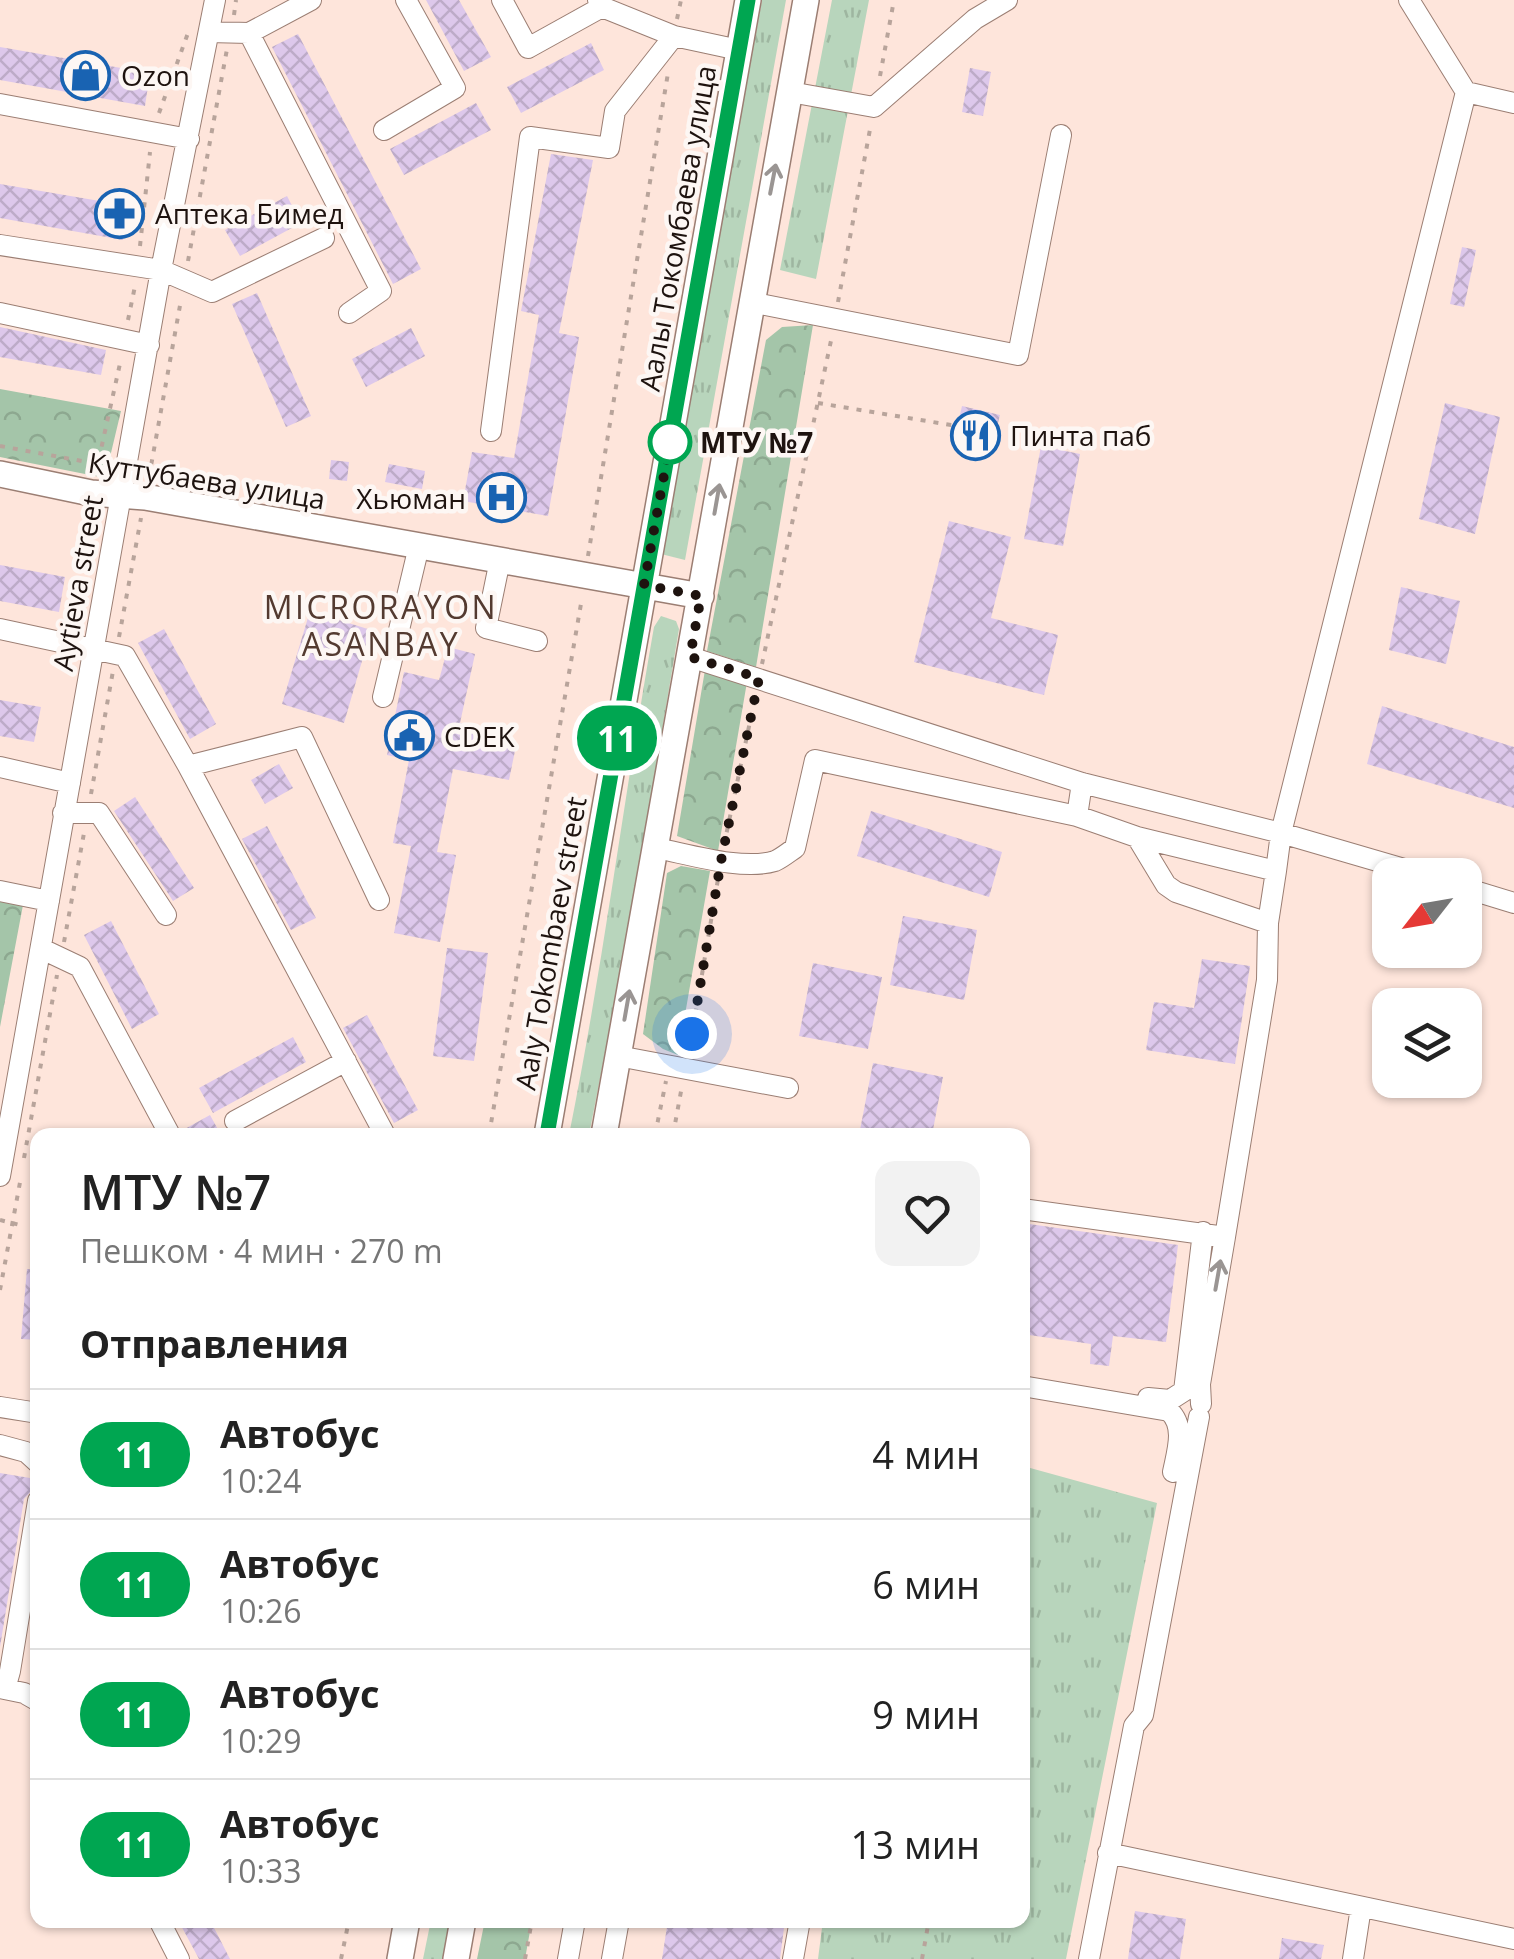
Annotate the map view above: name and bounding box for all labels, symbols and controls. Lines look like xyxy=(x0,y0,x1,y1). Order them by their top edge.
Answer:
shop icon: Ozon xyxy=(60,49,112,101)
place label: Ozon xyxy=(121,56,190,94)
street label: Аалы Токомбаева улица xyxy=(630,62,724,394)
one-way arrow xyxy=(765,164,784,196)
pharmacy icon: Аптека Бимед xyxy=(94,187,146,239)
place label: Аптека Бимед xyxy=(155,194,344,232)
restaurant icon: Пинта паб xyxy=(949,409,1001,461)
place label: Пинта паб xyxy=(1010,416,1152,454)
marker: МТУ №7 xyxy=(649,421,691,463)
place label: МТУ №7 xyxy=(700,423,813,461)
street label: Куттубаева улица xyxy=(86,443,328,517)
hospital icon: Хьюман xyxy=(475,472,527,524)
place label: Хьюман xyxy=(356,479,466,517)
one-way arrow xyxy=(708,484,727,516)
street label: Aytieva street xyxy=(43,492,111,674)
district label: MICRORAYON ASANBAY xyxy=(264,585,498,665)
line badge: 11 xyxy=(572,706,662,770)
public building icon: CDEK xyxy=(383,710,435,762)
text: 11 xyxy=(597,715,637,762)
place label: CDEK xyxy=(444,717,516,755)
street label: Aaly Tokombaev street xyxy=(505,793,595,1093)
north arrow xyxy=(1372,858,1482,968)
map controls xyxy=(1372,858,1482,1098)
button: layers xyxy=(1372,988,1482,1098)
one-way arrow xyxy=(619,989,638,1021)
your location xyxy=(667,1009,717,1059)
text: МТУ №7 xyxy=(80,1159,271,1224)
button: heart xyxy=(875,1161,980,1266)
text: Пешком · 4 мин · 270 m xyxy=(80,1229,443,1272)
one-way arrow xyxy=(1209,1259,1228,1292)
text: Отправления xyxy=(80,1317,349,1369)
text: Автобус xyxy=(220,1407,379,1459)
text: 4 мин xyxy=(872,1428,980,1480)
text: 11 xyxy=(115,1431,155,1478)
text: 10:24 xyxy=(220,1459,302,1502)
text: Автобус xyxy=(220,1537,379,1589)
text: 6 мин xyxy=(872,1558,980,1610)
text: 11 xyxy=(115,1561,155,1608)
text: 10:26 xyxy=(220,1589,302,1632)
text: Автобус xyxy=(220,1667,379,1719)
text: 9 мин xyxy=(872,1688,980,1740)
text: 11 xyxy=(115,1691,155,1738)
text: 10:29 xyxy=(220,1719,302,1762)
text: Автобус xyxy=(220,1797,379,1849)
text: 13 мин xyxy=(851,1818,980,1870)
text: 11 xyxy=(115,1821,155,1868)
text: 10:33 xyxy=(220,1849,302,1892)

